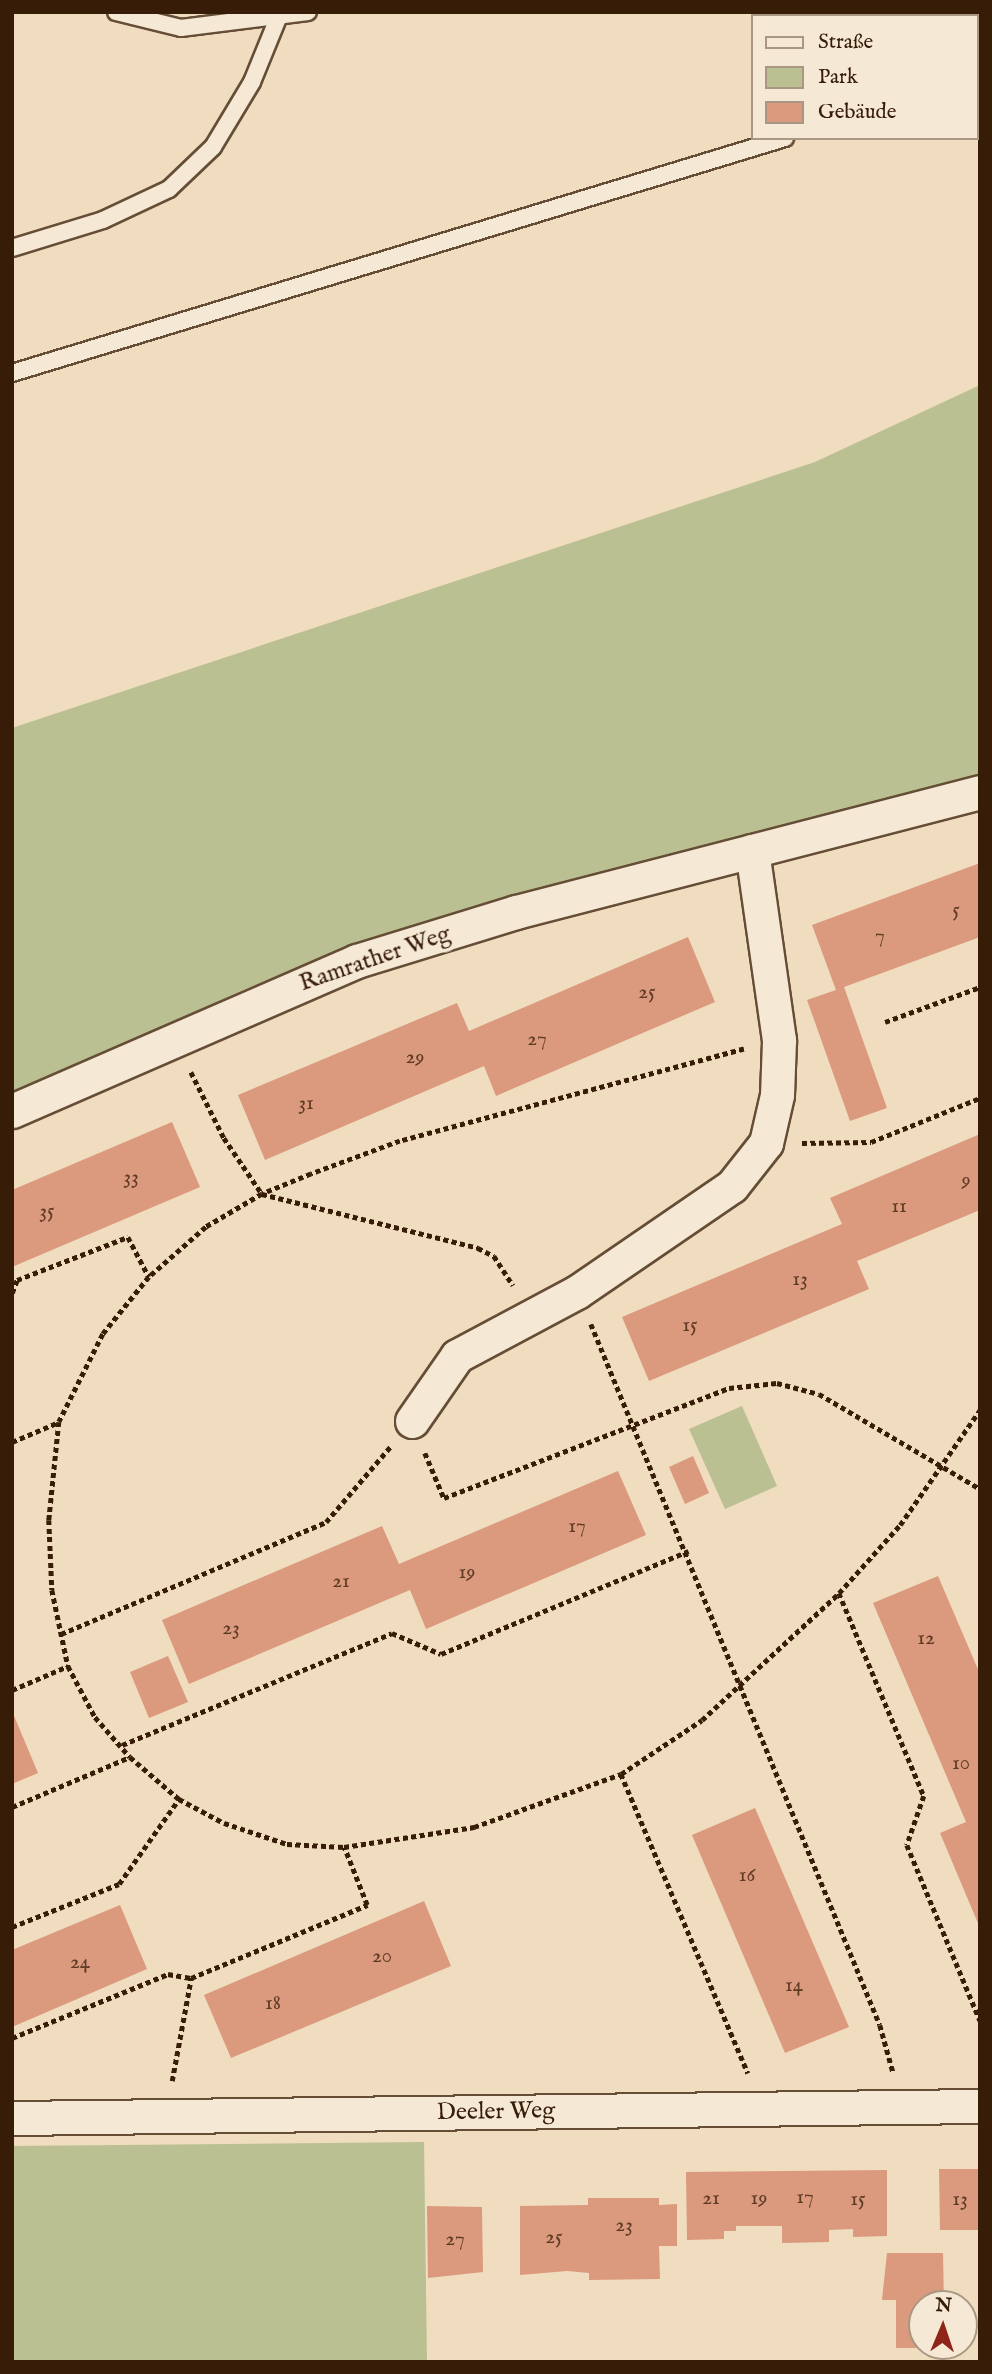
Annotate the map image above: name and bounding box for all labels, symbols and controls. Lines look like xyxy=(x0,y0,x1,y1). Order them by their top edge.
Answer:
legend xyxy=(750,14,978,140)
text: Straße xyxy=(818,29,873,56)
text: Park xyxy=(818,64,858,91)
text: Gebäude xyxy=(818,99,896,126)
house number: 5 xyxy=(952,898,960,924)
street label: Ramrather Weg xyxy=(296,920,454,998)
house number: 7 xyxy=(875,924,885,950)
house number: 25 xyxy=(638,980,656,1006)
house number: 27 xyxy=(527,1027,547,1053)
house number: 29 xyxy=(405,1045,425,1071)
house number: 31 xyxy=(298,1091,314,1117)
house number: 33 xyxy=(123,1165,139,1191)
house number: 9 xyxy=(961,1168,971,1194)
house number: 11 xyxy=(891,1194,907,1220)
house number: 35 xyxy=(39,1199,55,1225)
house number: 13 xyxy=(792,1267,808,1293)
house number: 15 xyxy=(682,1313,698,1339)
house number: 17 xyxy=(568,1514,586,1540)
house number: 19 xyxy=(459,1560,475,1586)
house number: 21 xyxy=(332,1569,350,1595)
house number: 23 xyxy=(222,1616,240,1642)
house number: 12 xyxy=(917,1626,935,1652)
house number: 10 xyxy=(952,1751,970,1777)
house number: 16 xyxy=(739,1863,755,1889)
house number: 20 xyxy=(372,1944,392,1970)
house number: 24 xyxy=(70,1950,90,1976)
house number: 14 xyxy=(785,1973,803,1999)
house number: 18 xyxy=(265,1991,281,2017)
street label: Deeler Weg xyxy=(436,2097,556,2127)
house number: 17 xyxy=(796,2185,814,2211)
house number: 21 xyxy=(702,2186,720,2212)
house number: 19 xyxy=(751,2186,767,2212)
house number: 15 xyxy=(850,2187,866,2213)
house number: 13 xyxy=(952,2187,968,2213)
house number: 23 xyxy=(615,2213,633,2239)
house number: 25 xyxy=(545,2225,563,2251)
house number: 27 xyxy=(445,2227,465,2253)
north arrow xyxy=(908,2290,978,2360)
text: N xyxy=(935,2294,952,2318)

